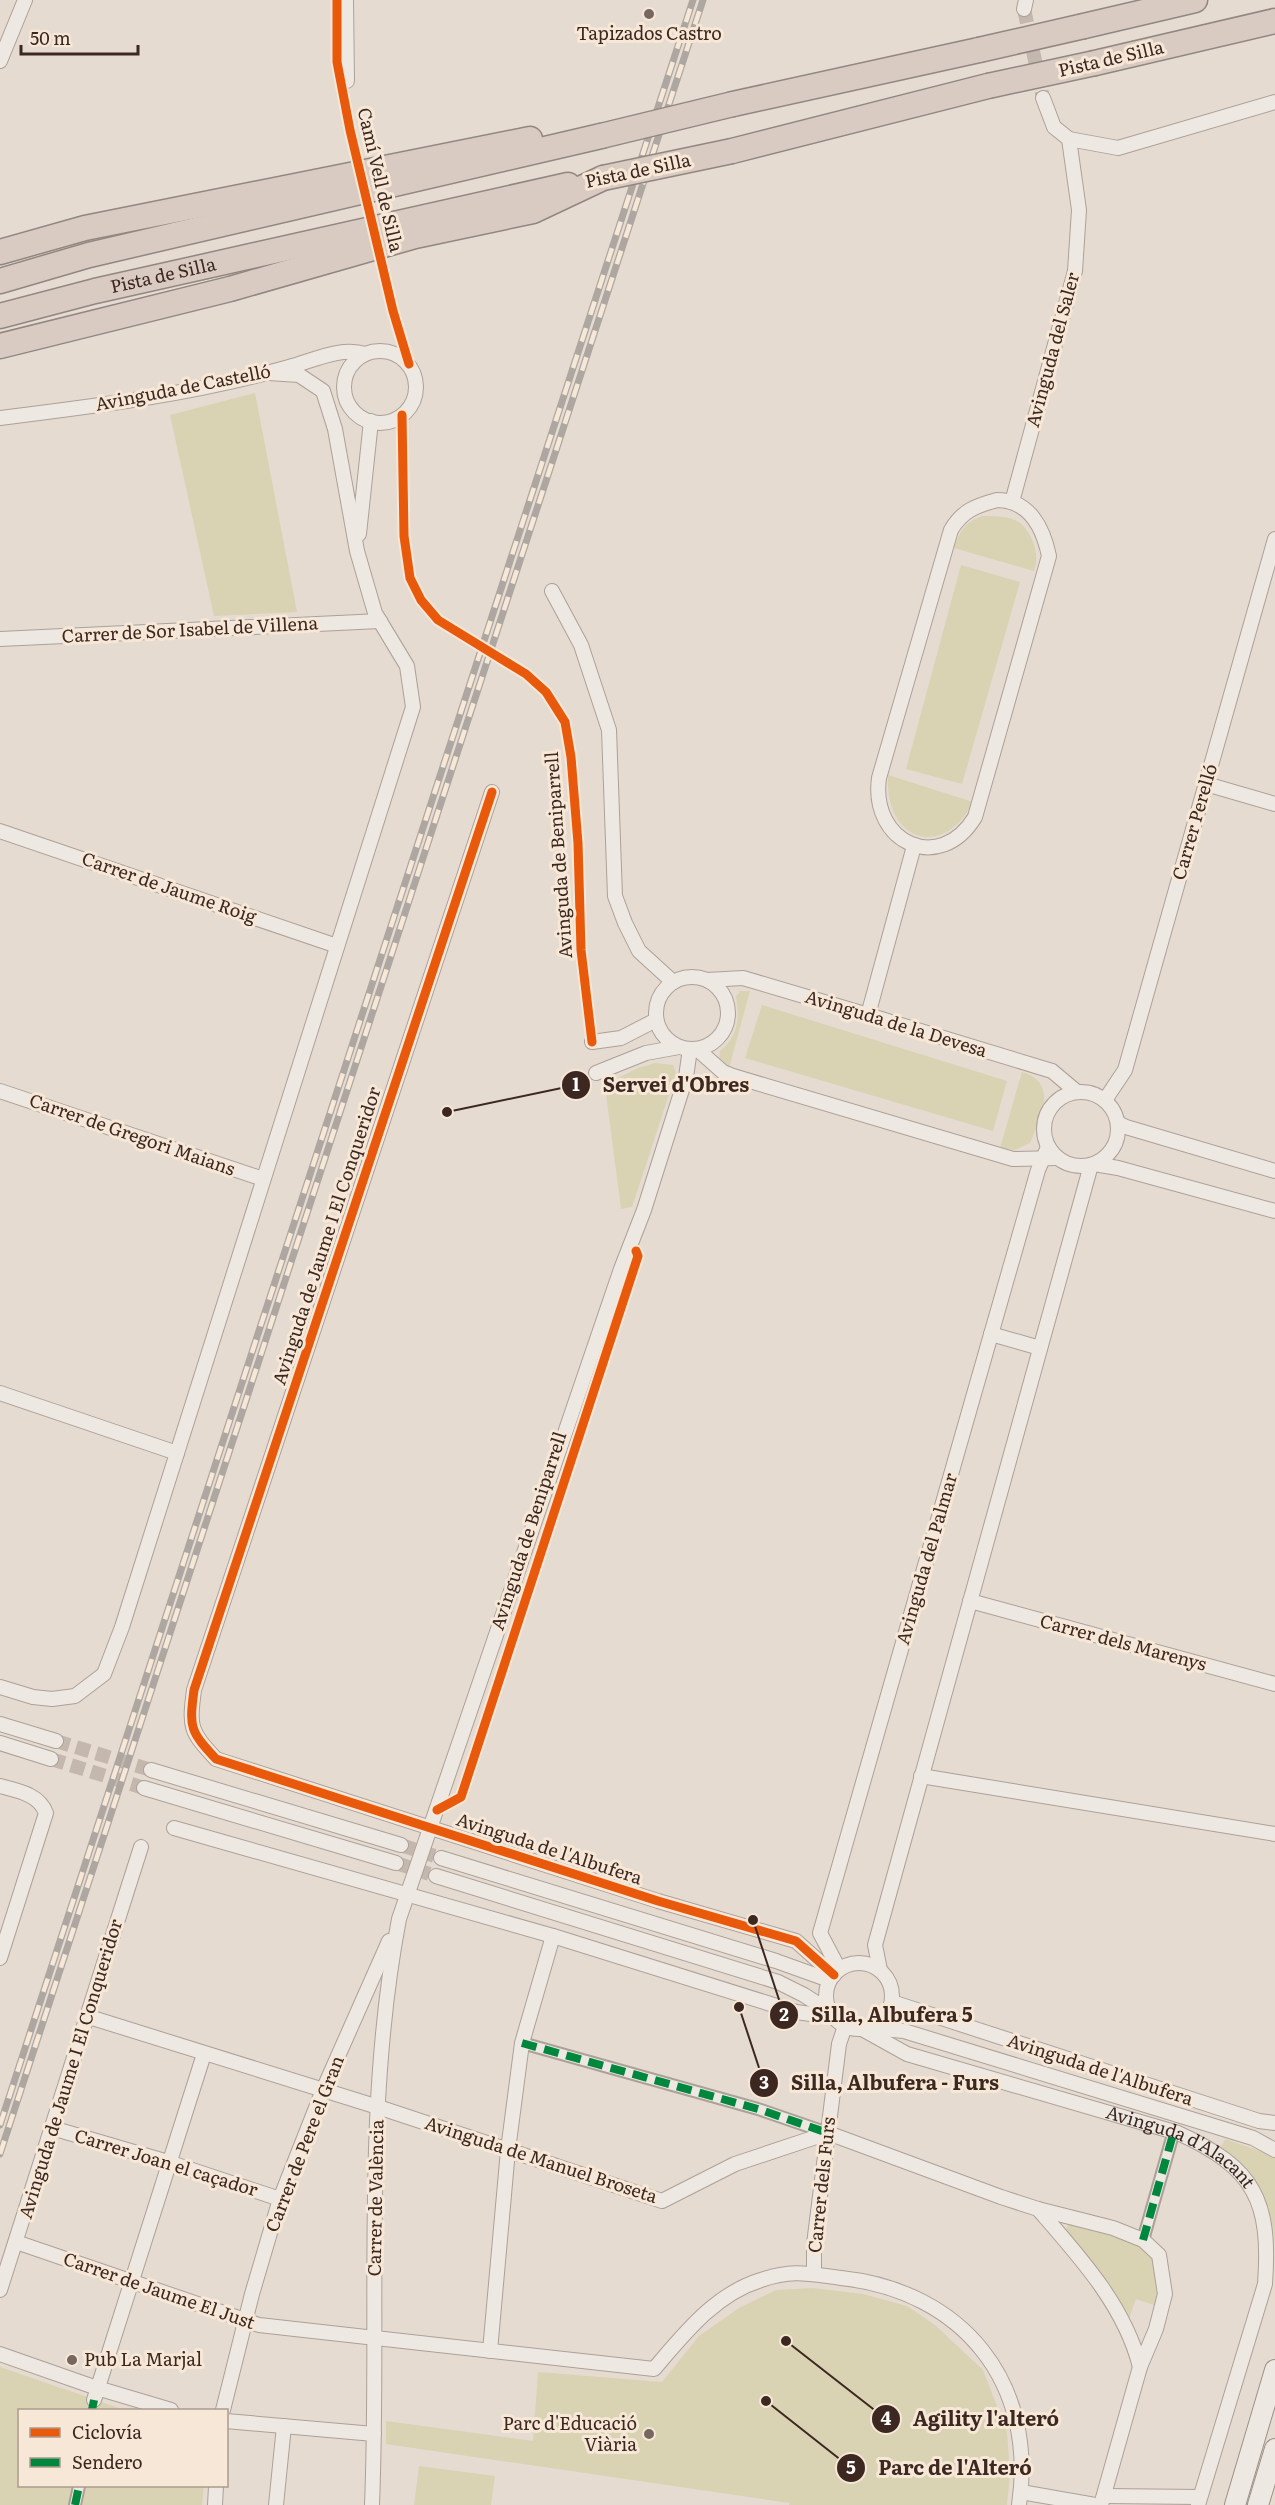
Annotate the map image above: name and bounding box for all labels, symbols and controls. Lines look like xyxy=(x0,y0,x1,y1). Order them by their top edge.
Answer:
marker: Tapizados Castro xyxy=(642,7,656,21)
scale bar xyxy=(21,18,138,56)
place label: Tapizados Castro xyxy=(576,19,722,46)
text: 50 m xyxy=(30,24,71,51)
street label: Pista de Silla xyxy=(1055,32,1166,83)
street label: Camí Vell de Silla xyxy=(352,105,411,255)
street label: Pista de Silla xyxy=(582,145,693,194)
street label: Pista de Silla xyxy=(107,249,218,299)
street label: Avinguda del Saler xyxy=(1018,269,1085,430)
street label: Avinguda de Castelló xyxy=(93,356,273,417)
street label: Carrer de Sor Isabel de Villena xyxy=(61,608,319,649)
street label: Avinguda de Beniparrell xyxy=(537,751,578,959)
street label: Carrer Perelló xyxy=(1164,760,1223,883)
street label: Carrer de Jaume Roig xyxy=(78,844,261,929)
street label: Avinguda de la Devesa xyxy=(802,982,991,1063)
callout: Servei d'Obres xyxy=(561,1066,761,1104)
text: Servei d'Obres xyxy=(603,1068,749,1098)
text: 1 xyxy=(572,1070,580,1097)
street label: Avinguda de Jaume I El Conqueridor xyxy=(265,1082,387,1388)
street label: Carrer de Gregori Maians xyxy=(26,1086,239,1182)
street label: Avinguda de Beniparrell xyxy=(483,1428,572,1633)
street label: Avinguda del Palmar xyxy=(888,1469,963,1648)
street label: Carrer dels Marenys xyxy=(1037,1606,1210,1677)
street label: Avinguda de l'Albufera xyxy=(453,1805,646,1890)
street label: Avinguda de Jaume I El Conqueridor xyxy=(11,1915,128,2222)
callout: Silla, Albufera 5 xyxy=(769,1996,984,2034)
text: Silla, Albufera 5 xyxy=(811,1998,973,2028)
text: 2 xyxy=(779,2000,789,2027)
street label: Avinguda de l'Albufera xyxy=(1004,2026,1197,2111)
street label: Carrer de Pere el Gran xyxy=(257,2051,350,2236)
callout: Silla, Albufera - Furs xyxy=(749,2064,1011,2102)
text: Silla, Albufera - Furs xyxy=(791,2066,999,2096)
text: 3 xyxy=(759,2068,769,2095)
street label: Avinguda d'Alacant xyxy=(1103,2098,1263,2194)
street label: Avinguda de Manuel Broseta xyxy=(422,2108,661,2209)
street label: Carrer dels Furs xyxy=(800,2116,841,2254)
street label: Carrer de València xyxy=(360,2119,389,2277)
street label: Carrer Joan el caçador xyxy=(71,2121,262,2202)
street label: Carrer de Jaume El Just xyxy=(60,2244,260,2335)
place label: Pub La Marjal xyxy=(84,2345,202,2372)
marker: Pub La Marjal xyxy=(65,2353,79,2367)
callout: Agility l'alteró xyxy=(871,2400,1071,2438)
text: Agility l'alteró xyxy=(913,2402,1059,2432)
text: 4 xyxy=(881,2404,892,2431)
legend xyxy=(18,2409,228,2487)
place label: Parc d'Educació Viària xyxy=(503,2409,637,2457)
text: Ciclovía xyxy=(72,2418,142,2445)
marker: Parc d'Educació Viària xyxy=(642,2427,656,2441)
text: Sendero xyxy=(72,2448,143,2475)
callout: Parc de l'Alteró xyxy=(836,2449,1043,2487)
text: Parc de l'Alteró xyxy=(878,2451,1032,2481)
text: 5 xyxy=(846,2453,856,2480)

